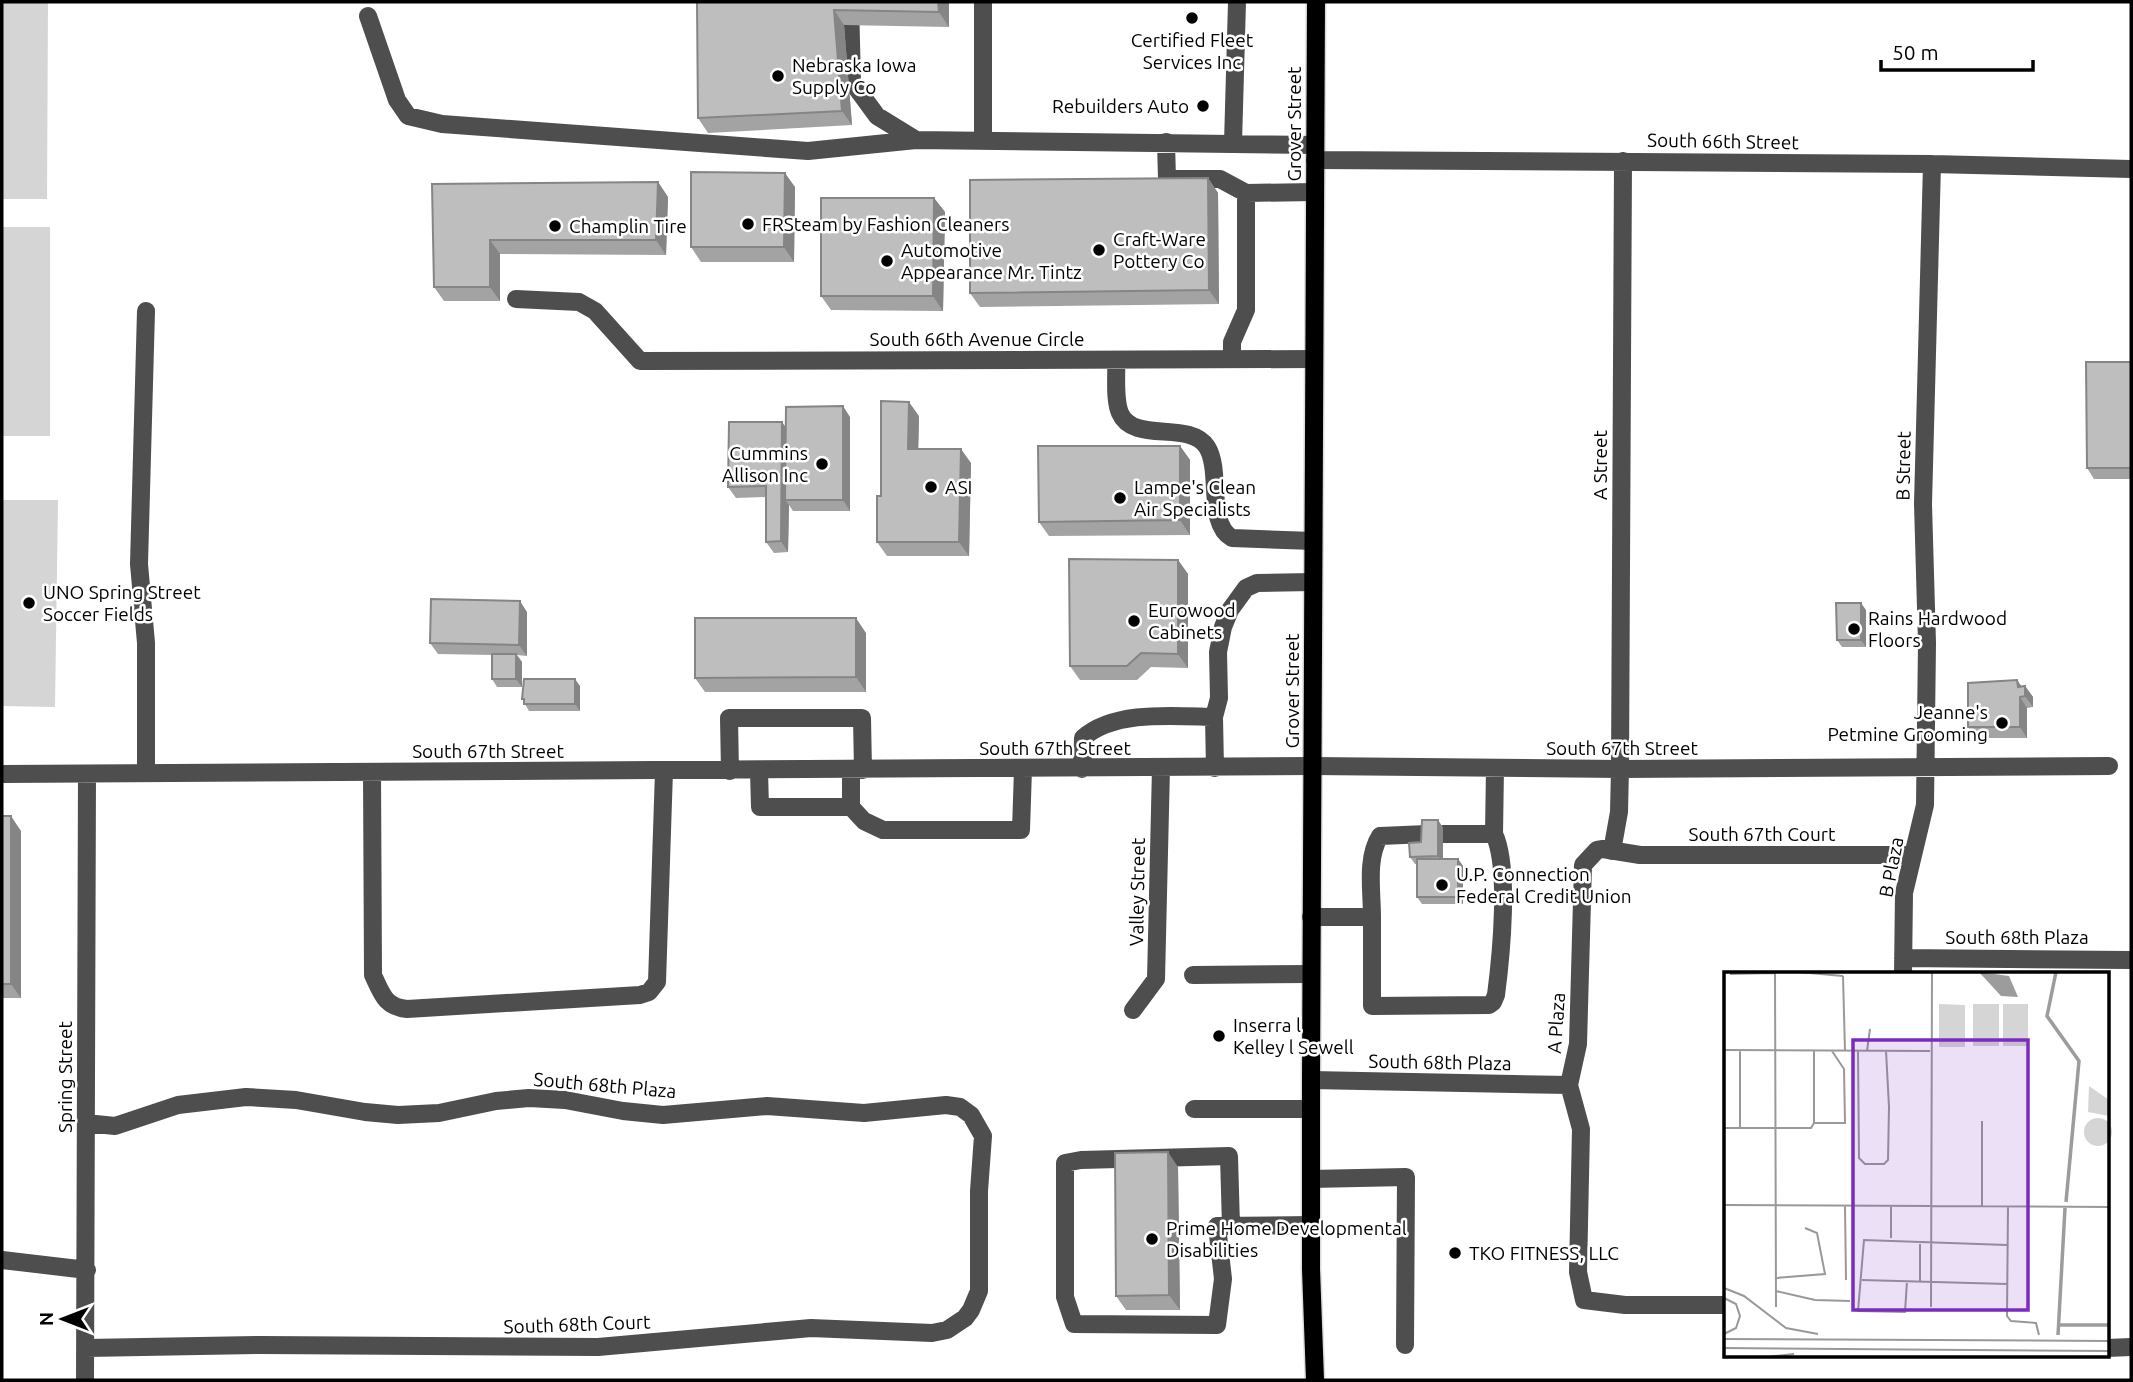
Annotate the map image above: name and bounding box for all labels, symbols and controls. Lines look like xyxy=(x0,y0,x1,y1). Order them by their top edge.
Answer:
marker: Certified Fleet Services Inc xyxy=(1184,10,1200,26)
scale bar xyxy=(1881,28,2033,72)
place label: Certified Fleet Services Inc xyxy=(1131,29,1254,73)
text: 50 m xyxy=(1892,40,1939,64)
place label: Nebraska Iowa Supply Co xyxy=(792,54,917,98)
street label: Grover Street xyxy=(1283,66,1305,182)
marker: Nebraska Iowa Supply Co xyxy=(770,68,786,84)
place label: Rebuilders Auto xyxy=(1052,95,1189,117)
marker: Rebuilders Auto xyxy=(1195,98,1211,114)
street label: South 66th Street xyxy=(1647,129,1800,153)
place label: FRSteam by Fashion Cleaners xyxy=(762,213,1010,235)
place label: Champlin Tire xyxy=(569,215,687,237)
marker: FRSteam by Fashion Cleaners xyxy=(740,216,756,232)
marker: Champlin Tire xyxy=(547,218,563,234)
place label: Craft-Ware Pottery Co xyxy=(1113,228,1206,272)
place label: Automotive Appearance Mr. Tintz xyxy=(901,239,1082,283)
marker: Craft-Ware Pottery Co xyxy=(1091,242,1107,258)
marker: Automotive Appearance Mr. Tintz xyxy=(879,253,895,269)
street label: South 66th Avenue Circle xyxy=(870,328,1084,350)
street label: A Street xyxy=(1589,430,1611,500)
street label: B Street xyxy=(1891,431,1915,501)
place label: Cummins Allison Inc xyxy=(722,442,808,486)
marker: Cummins Allison Inc xyxy=(814,456,830,472)
place label: ASI xyxy=(945,476,972,498)
place label: Lampe's Clean Air Specialists xyxy=(1134,476,1256,520)
marker: ASI xyxy=(923,479,939,495)
marker: Lampe's Clean Air Specialists xyxy=(1112,490,1128,506)
place label: UNO Spring Street Soccer Fields xyxy=(43,581,201,625)
marker: UNO Spring Street Soccer Fields xyxy=(21,595,37,611)
place label: Eurowood Cabinets xyxy=(1148,599,1236,643)
place label: Rains Hardwood Floors xyxy=(1868,607,2007,651)
marker: Eurowood Cabinets xyxy=(1126,613,1142,629)
marker: Rains Hardwood Floors xyxy=(1846,621,1862,637)
street label: Grover Street xyxy=(1281,633,1303,749)
place label: Jeanne's Petmine Grooming xyxy=(1828,701,1988,745)
marker: Jeanne's Petmine Grooming xyxy=(1994,715,2010,731)
street label: South 67th Street xyxy=(979,737,1131,759)
street label: South 67th Street xyxy=(1546,737,1698,759)
street label: South 67th Street xyxy=(412,740,564,762)
street label: South 67th Court xyxy=(1689,823,1836,845)
street label: B Plaza xyxy=(1874,835,1908,899)
street label: Valley Street xyxy=(1125,837,1149,946)
place label: U.P. Connection Federal Credit Union xyxy=(1456,863,1632,907)
marker: U.P. Connection Federal Credit Union xyxy=(1434,877,1450,893)
street label: South 68th Plaza xyxy=(1945,926,2089,948)
inset map xyxy=(1724,972,2108,1358)
street label: A Plaza xyxy=(1543,992,1569,1054)
place label: Inserra l Kelley l Sewell xyxy=(1233,1014,1354,1058)
street label: Spring Street xyxy=(54,1020,76,1133)
marker: Inserra l Kelley l Sewell xyxy=(1211,1028,1227,1044)
street label: South 68th Plaza xyxy=(1368,1050,1512,1074)
street label: South 68th Plaza xyxy=(533,1068,677,1102)
place label: Prime Home Developmental Disabilities xyxy=(1166,1217,1407,1261)
marker: Prime Home Developmental Disabilities xyxy=(1144,1231,1160,1247)
place label: TKO FITNESS, LLC xyxy=(1469,1242,1619,1264)
marker: TKO FITNESS, LLC xyxy=(1447,1245,1463,1261)
north arrow xyxy=(28,1284,98,1354)
street label: South 68th Court xyxy=(503,1310,651,1338)
text: N xyxy=(35,1312,57,1326)

